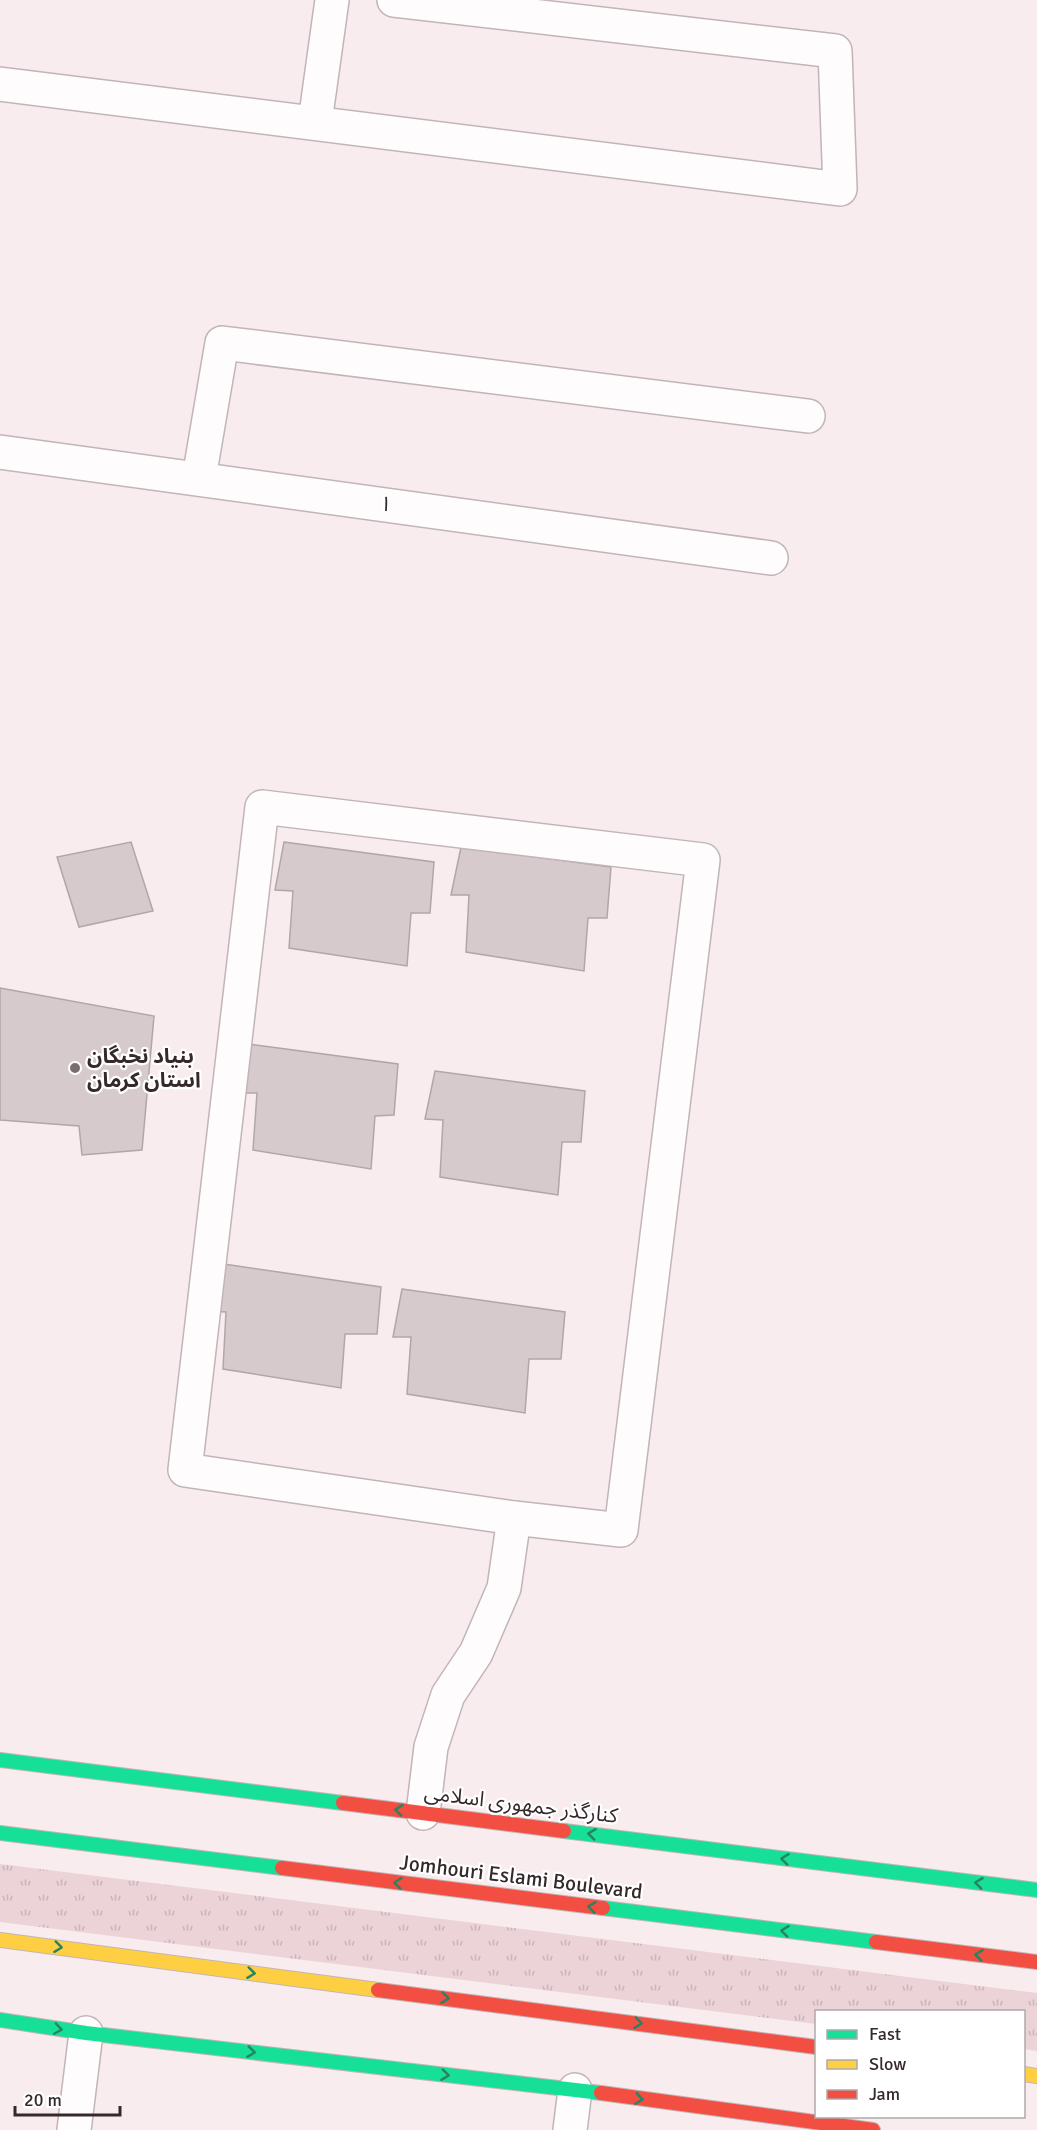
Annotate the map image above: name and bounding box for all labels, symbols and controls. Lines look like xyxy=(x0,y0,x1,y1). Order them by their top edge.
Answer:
street label: ۱ xyxy=(378,490,394,518)
place label: بنیاد نخبگان استان کرمان xyxy=(87,1043,201,1093)
marker: بنیاد نخبگان استان کرمان xyxy=(68,1061,82,1075)
street label: کنارگذر جمهوری اسلامی xyxy=(423,1779,620,1829)
one-way arrow xyxy=(394,1804,403,1817)
one-way arrow xyxy=(587,1829,597,1841)
street label: Jomhouri Eslami Boulevard xyxy=(398,1849,644,1905)
one-way arrow xyxy=(781,1853,790,1865)
one-way arrow xyxy=(394,1877,403,1889)
one-way arrow xyxy=(974,1877,984,1890)
one-way arrow xyxy=(587,1901,596,1913)
one-way arrow xyxy=(781,1925,790,1937)
one-way arrow xyxy=(53,1941,63,1953)
one-way arrow xyxy=(974,1949,984,1961)
one-way arrow xyxy=(247,1966,256,1978)
one-way arrow xyxy=(440,1991,449,2004)
legend xyxy=(815,2010,1025,2118)
one-way arrow xyxy=(633,2017,643,2029)
one-way arrow xyxy=(53,2022,62,2034)
text: Fast xyxy=(869,2023,901,2045)
one-way arrow xyxy=(247,2046,256,2058)
text: Slow xyxy=(869,2053,906,2075)
one-way arrow xyxy=(440,2068,450,2081)
scale bar xyxy=(15,2079,120,2117)
text: Jam xyxy=(869,2083,900,2105)
text: 20 m xyxy=(24,2089,62,2111)
one-way arrow xyxy=(634,2092,643,2104)

